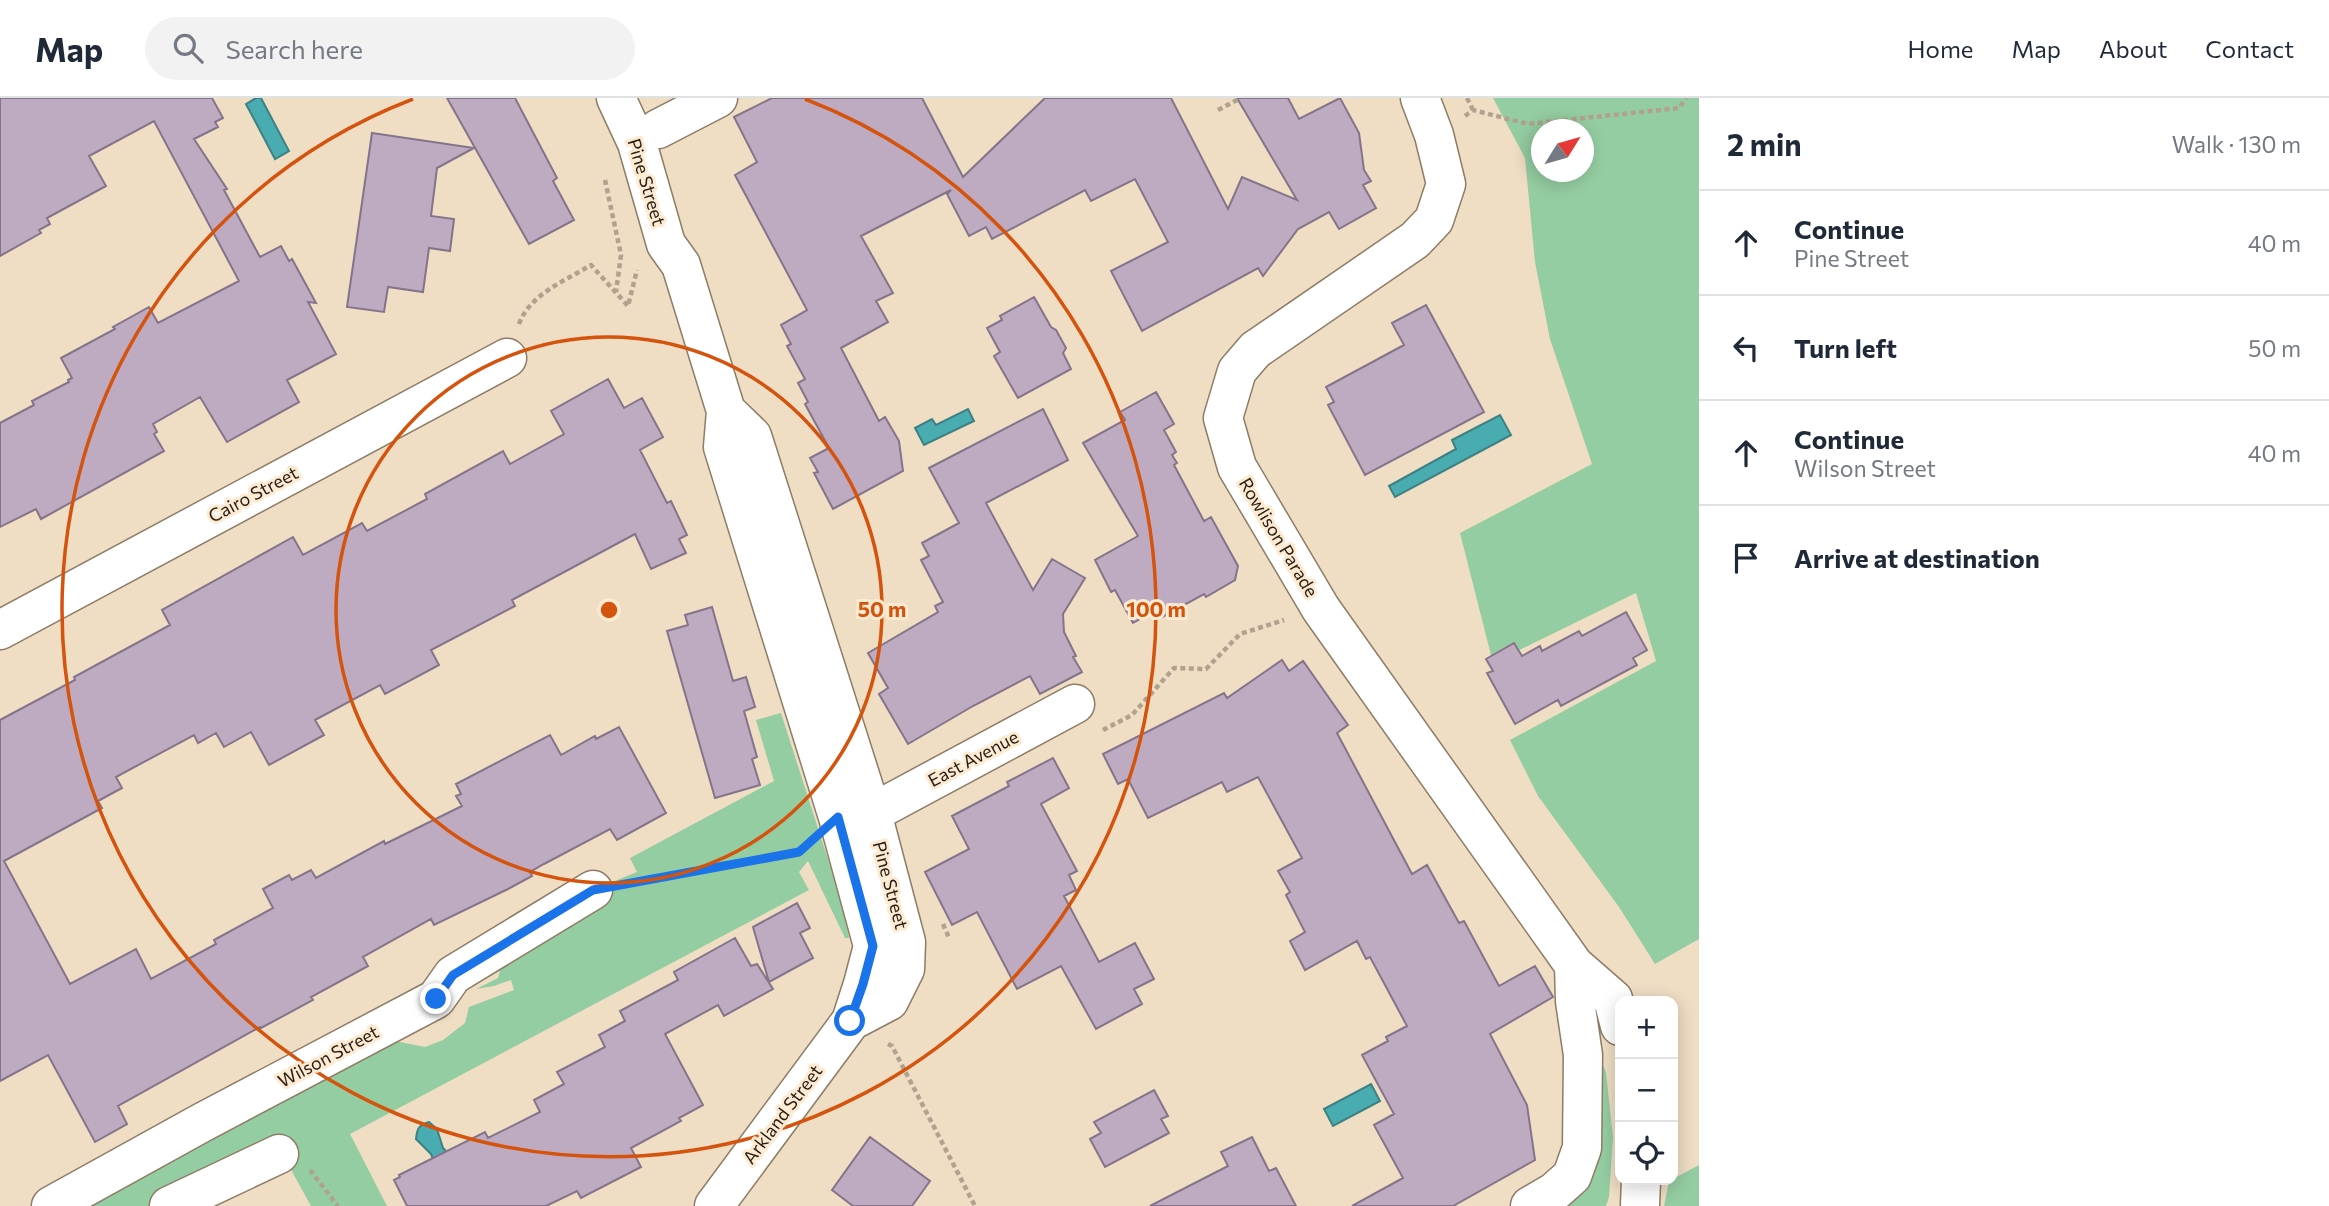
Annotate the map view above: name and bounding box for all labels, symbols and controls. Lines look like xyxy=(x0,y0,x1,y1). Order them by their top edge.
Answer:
search box xyxy=(145,17,635,80)
text: Map xyxy=(35,28,103,69)
icon: search xyxy=(169,29,207,67)
text: Search here xyxy=(225,33,363,64)
text: Home xyxy=(1908,34,1974,63)
text: Map xyxy=(2012,34,2061,63)
text: About xyxy=(2099,34,2167,63)
text: Contact xyxy=(2205,34,2294,63)
north arrow xyxy=(1531,119,1594,182)
text: 2 min xyxy=(1727,125,1802,162)
text: Walk · 130 m xyxy=(2172,130,2301,158)
street label: Pine Street xyxy=(623,136,671,228)
text: Continue xyxy=(1794,213,1904,244)
icon: ahead xyxy=(1727,224,1765,262)
text: 40 m xyxy=(2248,229,2301,257)
text: Pine Street xyxy=(1794,244,1909,272)
icon: left xyxy=(1727,329,1765,367)
text: Turn left xyxy=(1794,332,1897,363)
text: 50 m xyxy=(2248,334,2301,362)
text: Continue xyxy=(1794,423,1904,454)
icon: ahead xyxy=(1727,434,1765,472)
text: 40 m xyxy=(2248,439,2301,467)
text: Wilson Street xyxy=(1794,454,1936,482)
street label: Cairo Street xyxy=(204,461,302,527)
street label: Rowlison Parade xyxy=(1235,473,1323,601)
icon: arrive xyxy=(1727,539,1765,577)
text: Arrive at destination xyxy=(1794,542,2040,573)
text: 50 m xyxy=(858,596,906,621)
text: 100 m xyxy=(1126,596,1186,621)
centre of rings xyxy=(597,598,621,622)
street label: East Avenue xyxy=(924,725,1022,791)
street label: Pine Street xyxy=(869,839,913,931)
route end xyxy=(420,983,451,1014)
map controls xyxy=(1615,996,1678,1185)
button: + xyxy=(1615,996,1678,1059)
route start xyxy=(834,1005,865,1036)
street label: Wilson Street xyxy=(274,1020,382,1092)
button: − xyxy=(1615,1059,1678,1122)
street label: Arkland Street xyxy=(738,1060,826,1168)
button: locate xyxy=(1615,1122,1678,1185)

